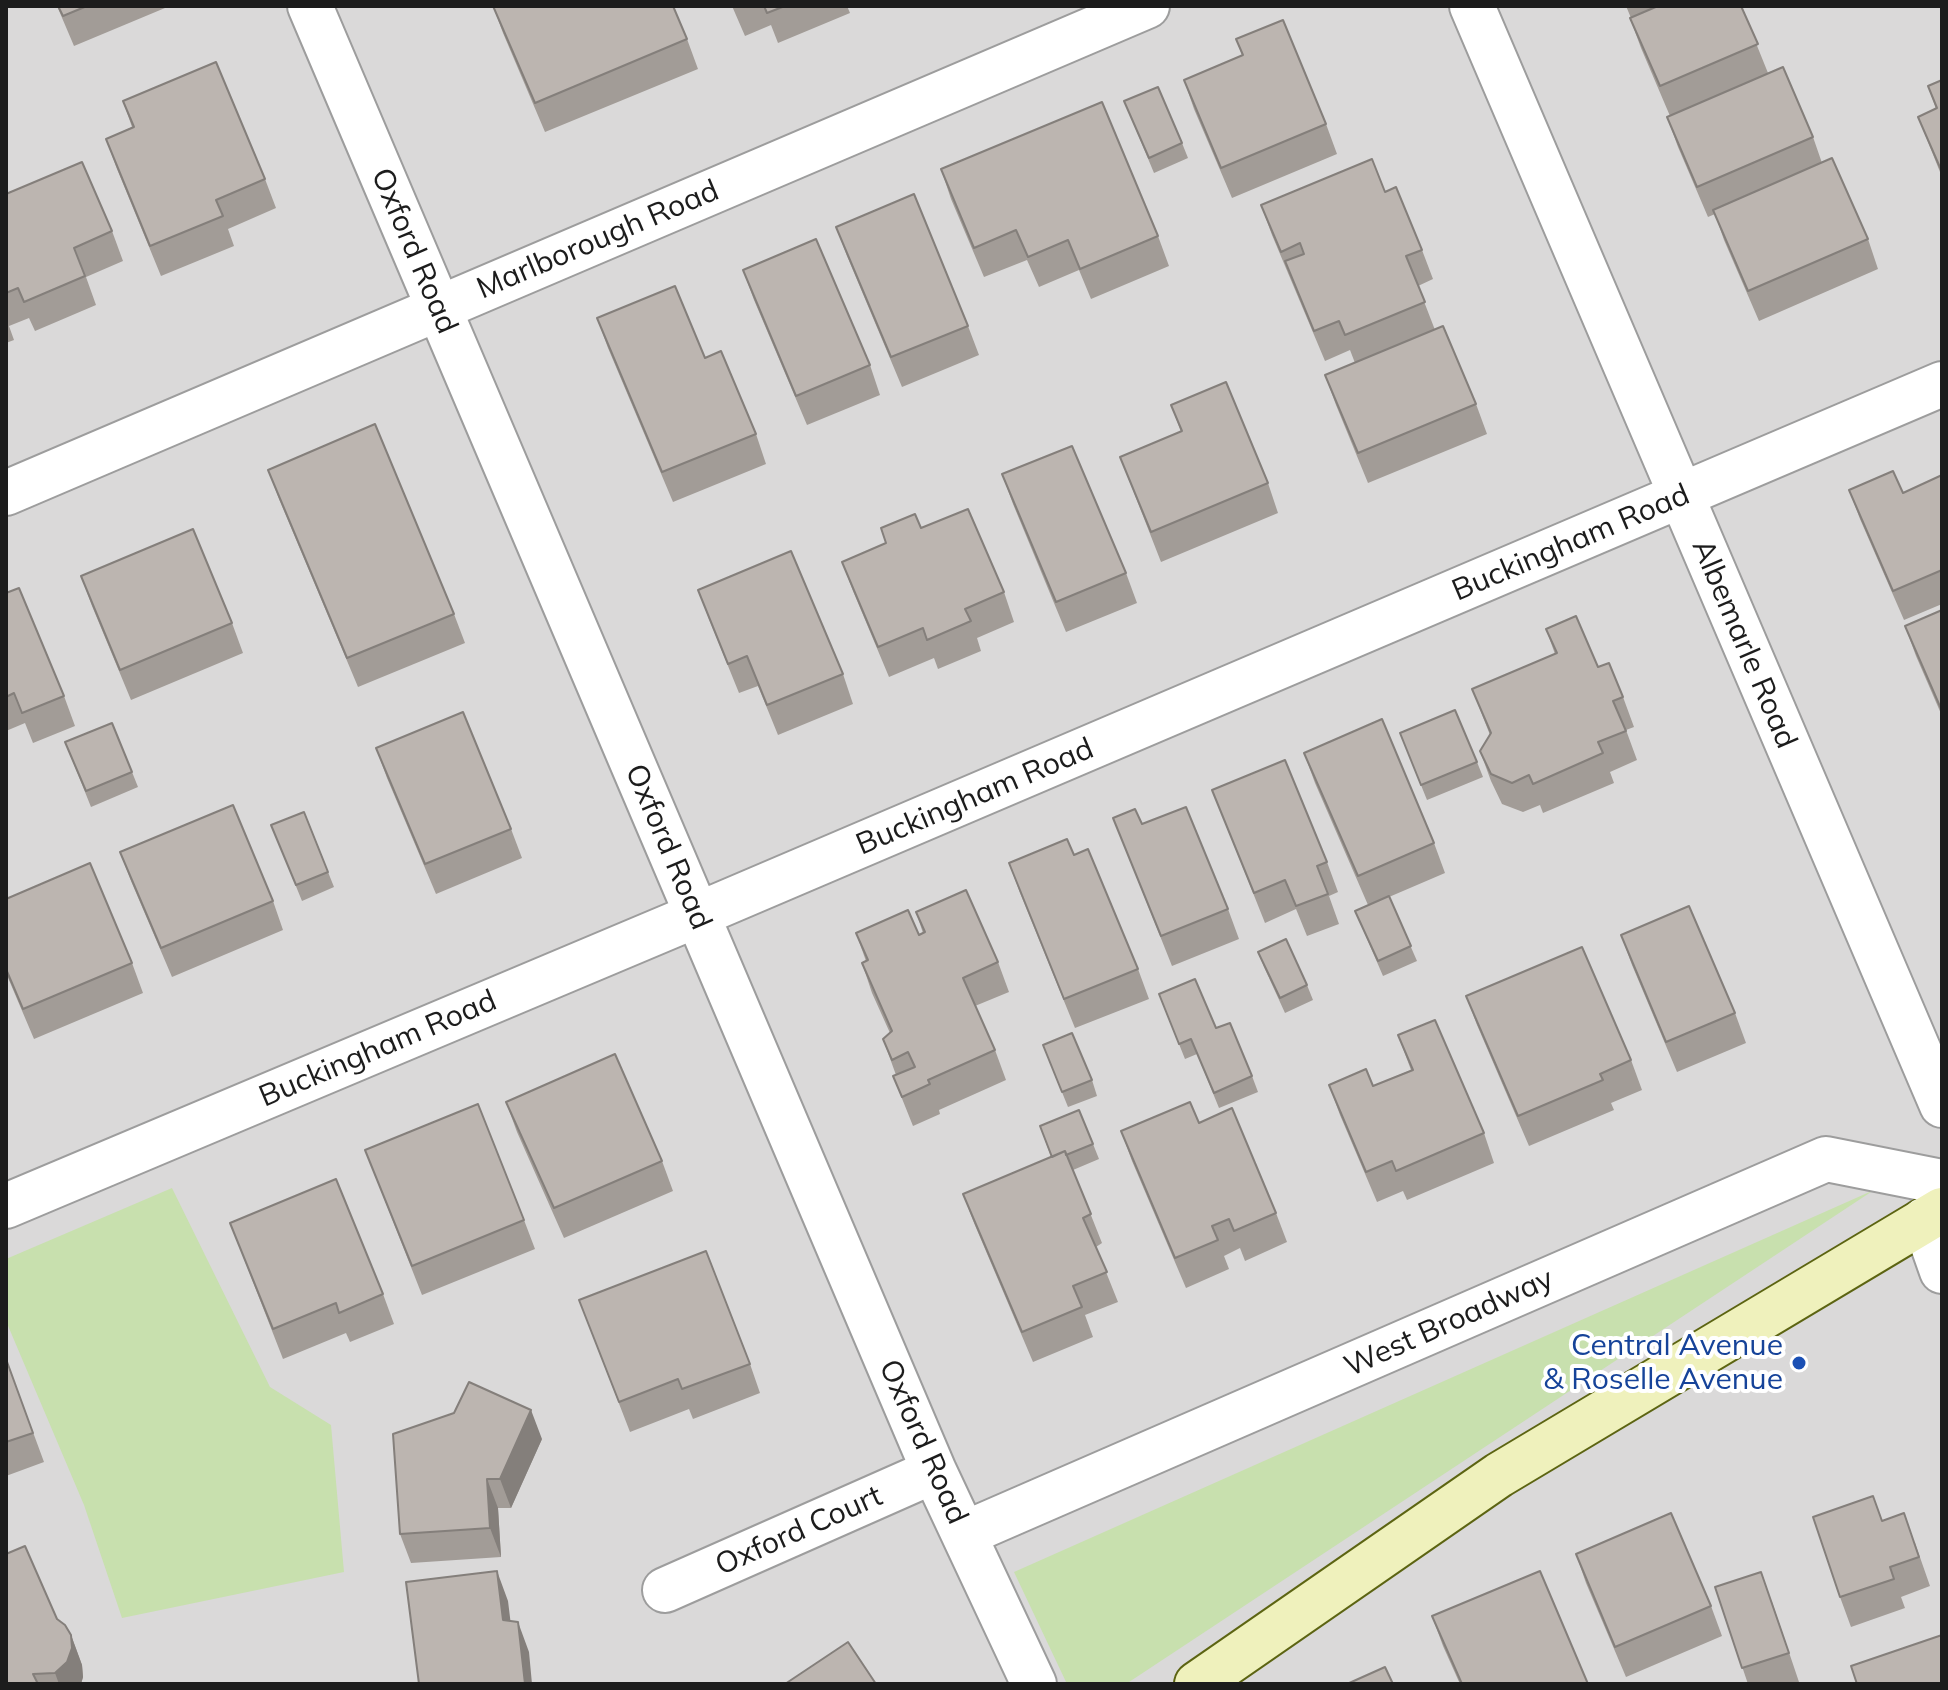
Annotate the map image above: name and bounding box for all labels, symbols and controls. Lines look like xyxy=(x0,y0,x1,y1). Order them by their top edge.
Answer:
street label: Oxford Road xyxy=(363,163,465,339)
street label: Marlborough Road xyxy=(472,173,724,307)
street label: Buckingham Road xyxy=(1447,477,1695,609)
street label: Albemarle Road xyxy=(1684,534,1804,754)
street label: Buckingham Road xyxy=(851,731,1099,863)
street label: Oxford Road xyxy=(617,759,719,935)
street label: Buckingham Road xyxy=(254,983,502,1115)
street label: West Broadway xyxy=(1339,1261,1559,1385)
place label: Central Avenue & Roselle Avenue xyxy=(1543,1328,1783,1398)
street label: Oxford Road xyxy=(871,1354,975,1530)
marker: Central Avenue & Roselle Avenue xyxy=(1790,1354,1808,1372)
street label: Oxford Court xyxy=(710,1478,888,1584)

